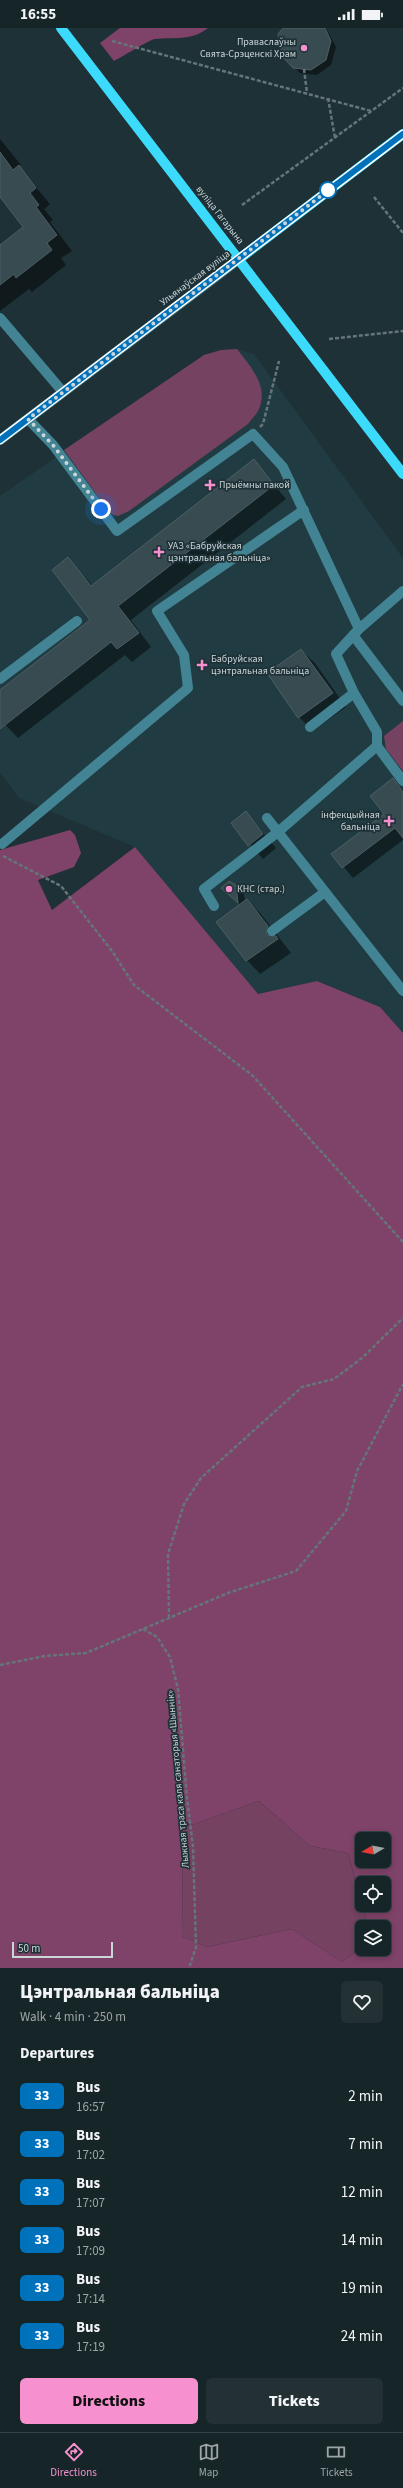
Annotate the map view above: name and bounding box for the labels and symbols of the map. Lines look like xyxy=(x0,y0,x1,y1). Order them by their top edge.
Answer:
place label: Праваслаўны Свята-Срэценскі Храм xyxy=(200,35,296,61)
marker: Праваслаўны Свята-Срэценскі Храм xyxy=(299,43,309,53)
unlabelled marker xyxy=(319,181,337,199)
street label: вуліца Гагарына xyxy=(193,183,247,247)
street label: Ульянаўская вуліца xyxy=(157,247,233,309)
place label: Прыёмны пакой xyxy=(219,478,290,492)
marker: Прыёмны пакой xyxy=(204,479,216,491)
your location xyxy=(91,499,111,519)
place label: УАЗ «Бабруйская цэнтральная бальніца» xyxy=(168,539,270,565)
marker: УАЗ «Бабруйская цэнтральная бальніца» xyxy=(153,546,165,558)
place label: Бабруйская цэнтральная бальніца xyxy=(211,652,309,678)
marker: Бабруйская цэнтральная бальніца xyxy=(196,659,208,671)
place label: інфекцыйная бальніца xyxy=(321,808,380,834)
marker: інфекцыйная бальніца xyxy=(383,815,395,827)
place label: КНС (стар.) xyxy=(237,882,285,896)
marker: КНС (стар.) xyxy=(224,884,234,894)
street label: Лыжная траса каля санаторыя «Шыннік» xyxy=(163,1689,193,1869)
north arrow xyxy=(355,1832,391,1868)
scale bar xyxy=(12,1940,113,1959)

